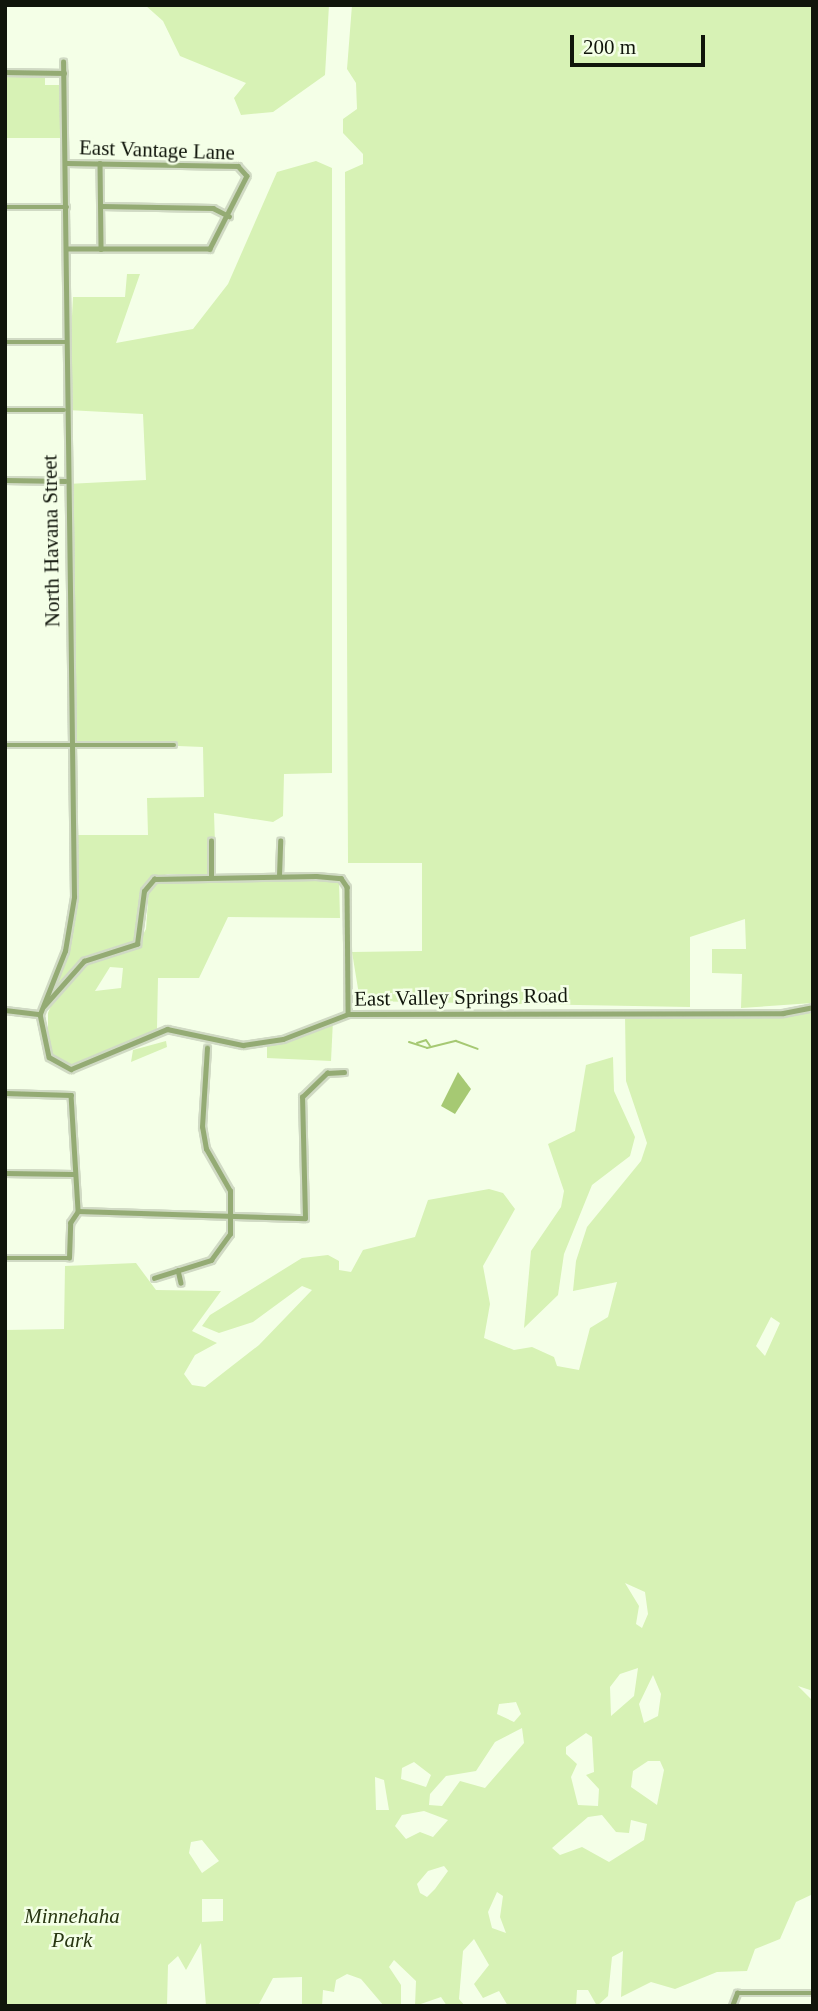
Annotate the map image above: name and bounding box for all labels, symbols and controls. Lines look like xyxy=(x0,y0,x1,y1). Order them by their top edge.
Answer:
scale bar xyxy=(573,21,708,65)
text: 200 m xyxy=(583,35,636,59)
street label: East Vantage Lane xyxy=(78,135,236,165)
street label: North Havana Street xyxy=(37,454,65,628)
street label: East Valley Springs Road xyxy=(354,983,568,1011)
park label: Minnehaha Park xyxy=(24,1903,120,1953)

